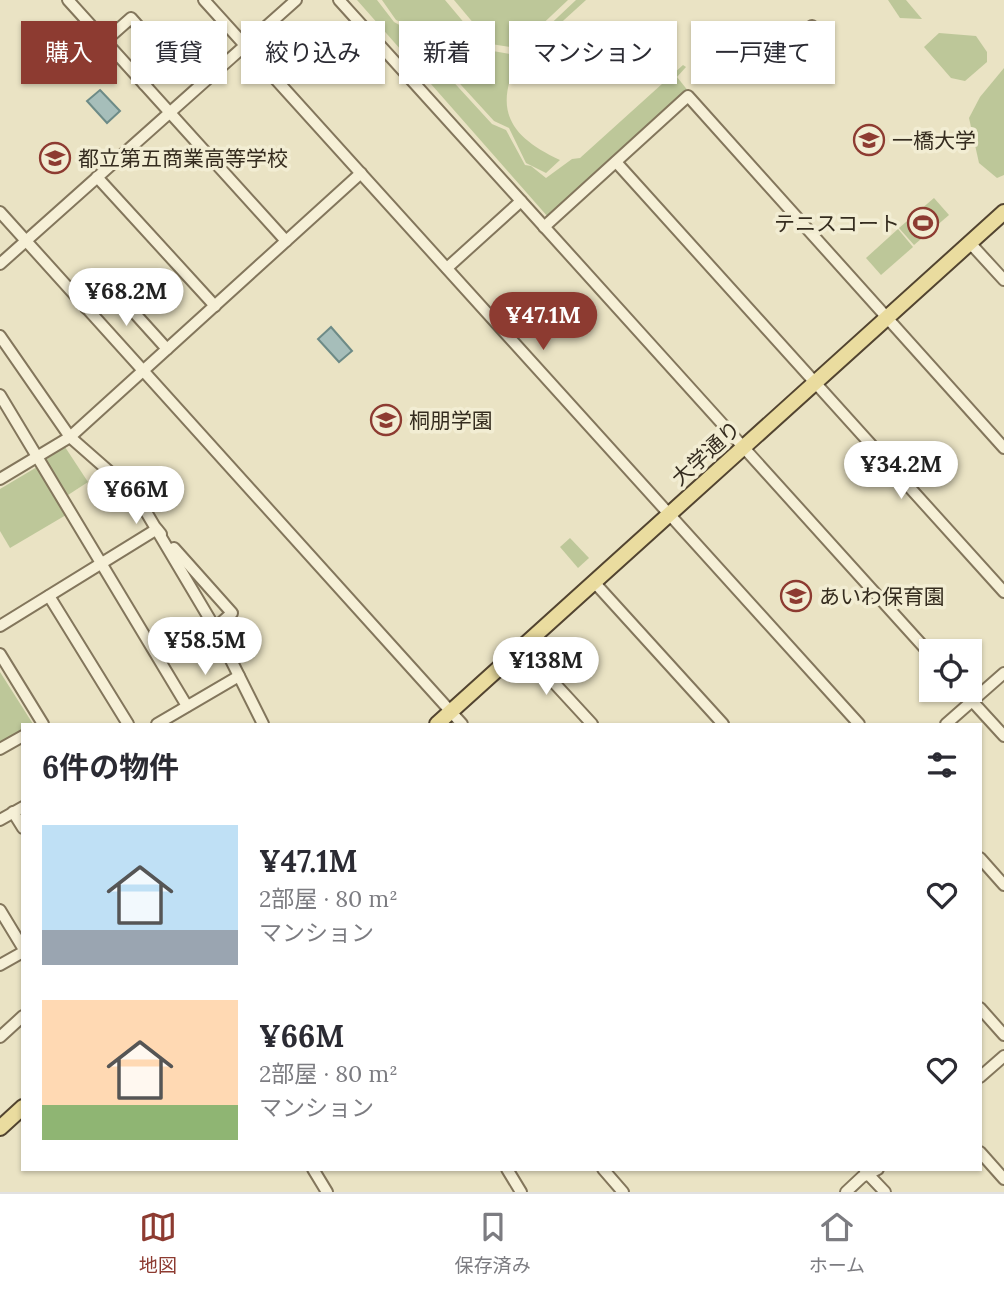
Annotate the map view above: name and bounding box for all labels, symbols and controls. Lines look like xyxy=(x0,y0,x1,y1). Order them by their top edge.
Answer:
chip: 購入 xyxy=(21,21,117,84)
chip: 賃貸 xyxy=(131,21,227,84)
chip: 絞り込み xyxy=(241,21,385,84)
chip: 新着 xyxy=(399,21,495,84)
chip: マンション xyxy=(509,21,677,84)
chip: 一戸建て xyxy=(691,21,835,84)
school or university icon: 一橋大学 xyxy=(852,123,886,157)
place label: 一橋大学 xyxy=(892,127,976,154)
school or university icon: 都立第五商業高等学校 xyxy=(38,141,72,175)
place label: 都立第五商業高等学校 xyxy=(78,145,288,172)
sports icon: テニスコート xyxy=(906,206,940,240)
place label: テニスコート xyxy=(774,210,900,237)
pin: ¥68.2M xyxy=(69,268,183,328)
text: ¥68.2M xyxy=(85,276,167,305)
pin: ¥47.1M xyxy=(486,292,600,352)
text: ¥47.1M xyxy=(505,300,581,329)
school or university icon: 桐朋学園 xyxy=(369,403,403,437)
place label: 桐朋学園 xyxy=(409,407,493,434)
street label: 大学通り xyxy=(666,415,746,491)
pin: ¥34.2M xyxy=(844,442,958,501)
text: ¥34.2M xyxy=(860,449,942,478)
pin: ¥66M xyxy=(95,466,177,526)
text: ¥66M xyxy=(103,474,169,503)
school or university icon: あいわ保育園 xyxy=(779,579,813,613)
place label: あいわ保育園 xyxy=(819,583,945,610)
pin: ¥58.5M xyxy=(148,618,262,677)
text: ¥58.5M xyxy=(164,625,246,654)
pin: ¥138M xyxy=(497,638,595,697)
map controls xyxy=(919,639,982,702)
button: locate xyxy=(919,639,982,702)
text: ¥138M xyxy=(509,645,583,674)
icon: filters xyxy=(923,746,961,784)
text: 6件の物件 xyxy=(42,748,179,786)
text: ¥47.1M xyxy=(259,842,358,880)
icon: home xyxy=(98,853,182,937)
icon: heart xyxy=(923,876,961,914)
text: 2部屋 · 80 m² xyxy=(259,884,398,913)
text: マンション xyxy=(259,918,374,947)
text: ¥66M xyxy=(259,1017,344,1055)
icon: home xyxy=(98,1028,182,1112)
icon: heart xyxy=(923,1051,961,1089)
text: 2部屋 · 80 m² xyxy=(259,1059,398,1088)
text: マンション xyxy=(259,1093,374,1122)
tab: 地図 xyxy=(139,1208,177,1277)
tab: 保存済み xyxy=(455,1208,531,1277)
tab: ホーム xyxy=(809,1208,865,1277)

